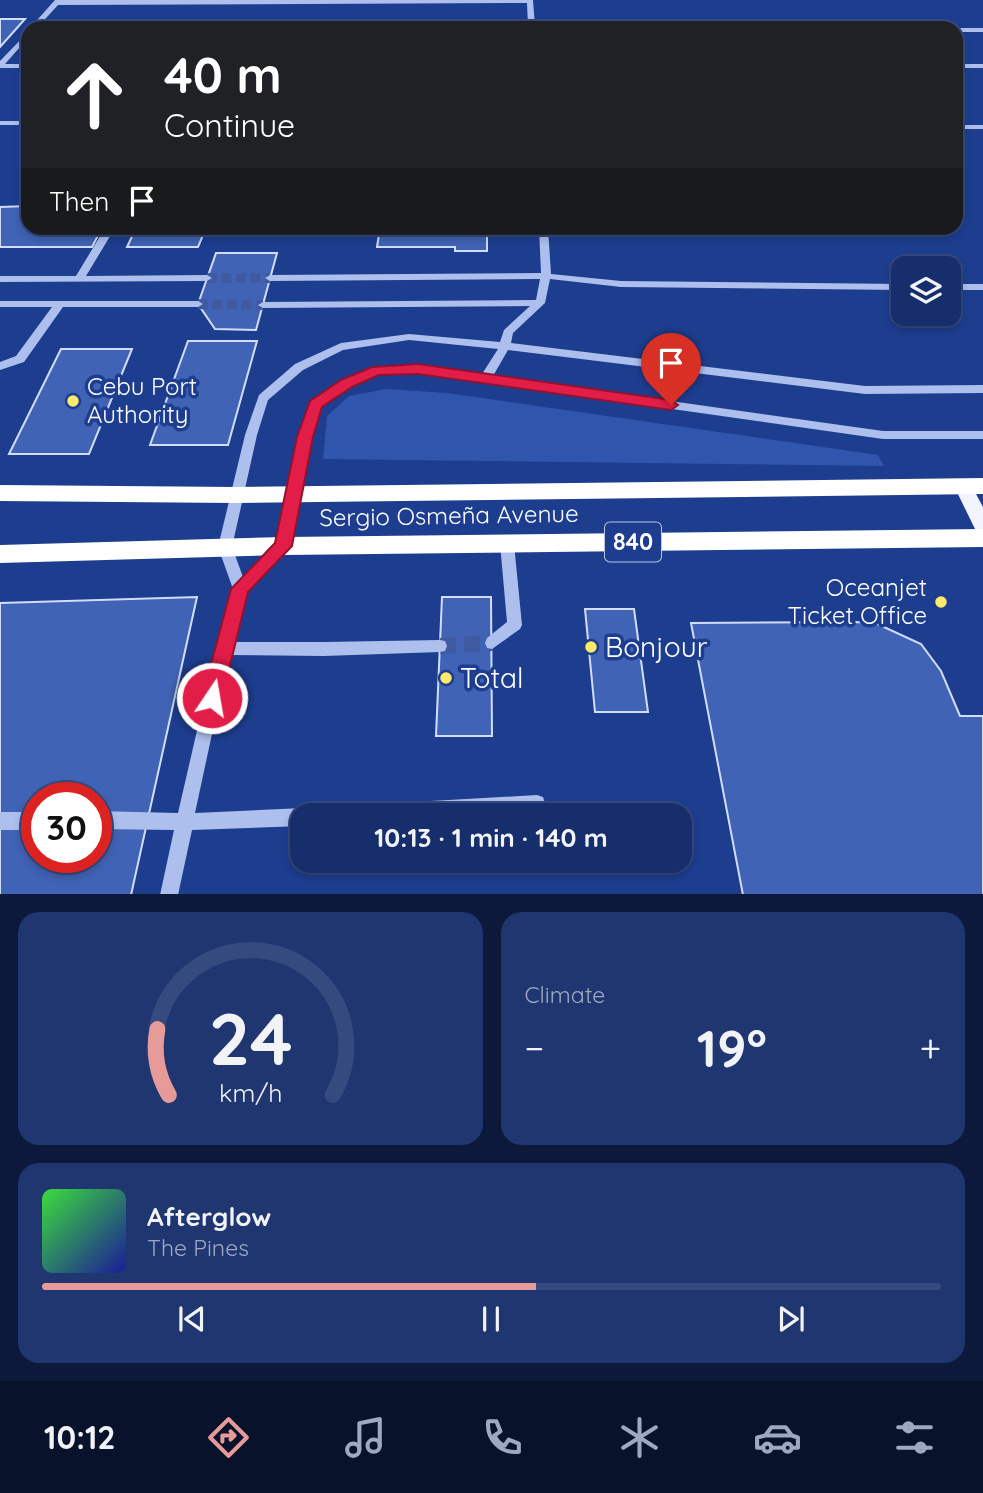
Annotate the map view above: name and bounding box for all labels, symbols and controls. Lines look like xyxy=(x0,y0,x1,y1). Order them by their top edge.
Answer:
text: 40 m xyxy=(164,44,282,105)
icon: ahead xyxy=(49,49,140,140)
text: Continue xyxy=(164,105,295,145)
icon: arrive xyxy=(123,182,161,220)
text: Then xyxy=(49,185,109,218)
map controls xyxy=(891,256,961,326)
button: layers xyxy=(891,256,961,326)
pin xyxy=(641,333,701,405)
icon: arrive xyxy=(652,344,690,382)
place label: Cebu Port Authority xyxy=(87,371,197,429)
marker: Cebu Port Authority xyxy=(65,393,81,409)
street label: Sergio Osmeña Avenue xyxy=(319,498,579,532)
road number: 840 xyxy=(605,522,661,562)
place label: Oceanjet Ticket Office xyxy=(788,572,927,630)
marker: Oceanjet Ticket Office xyxy=(933,594,949,610)
place label: Bonjour xyxy=(605,629,708,664)
marker: Bonjour xyxy=(583,639,599,655)
place label: Total xyxy=(460,660,523,695)
position arrow xyxy=(175,661,249,735)
marker: Total xyxy=(438,670,454,686)
speed limit sign: 30 xyxy=(21,782,112,873)
text: 10:13 · 1 min · 140 m xyxy=(374,821,608,854)
text: Climate xyxy=(525,980,605,1009)
text: 24 xyxy=(208,992,292,1083)
text: 19° xyxy=(697,1015,767,1080)
text: − xyxy=(525,1024,544,1072)
text: + xyxy=(920,1024,941,1072)
text: km/h xyxy=(219,1076,282,1107)
text: Afterglow xyxy=(147,1200,271,1233)
text: The Pines xyxy=(147,1233,249,1262)
icon: previous xyxy=(173,1300,211,1338)
icon: pause xyxy=(472,1300,510,1338)
icon: next xyxy=(772,1300,810,1338)
icon: directions xyxy=(204,1413,253,1462)
icon: music xyxy=(341,1413,390,1462)
icon: phone xyxy=(478,1413,527,1462)
icon: climate xyxy=(615,1413,664,1462)
icon: car xyxy=(753,1413,802,1462)
icon: filters xyxy=(890,1413,939,1462)
text: 10:12 xyxy=(44,1417,116,1457)

